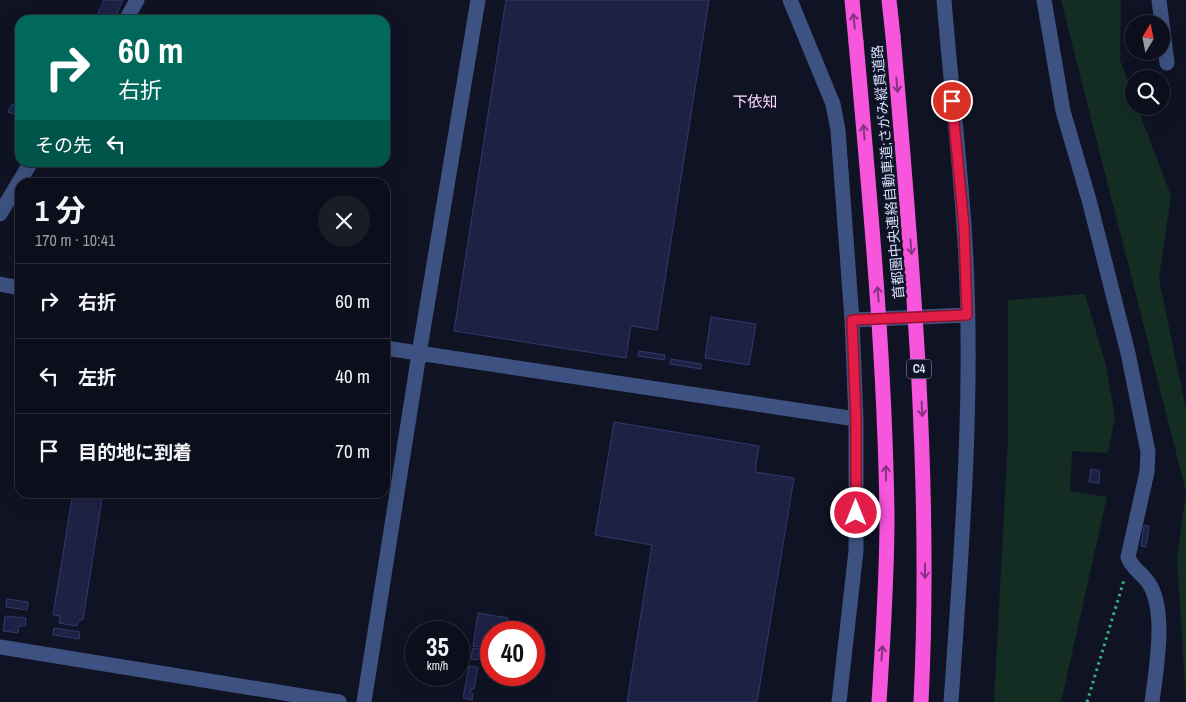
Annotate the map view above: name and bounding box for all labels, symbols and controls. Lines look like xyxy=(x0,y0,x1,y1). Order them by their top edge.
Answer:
one-way arrow xyxy=(849,13,859,29)
north arrow xyxy=(1125,15,1170,60)
map controls xyxy=(1125,15,1170,115)
text: 60 m xyxy=(118,27,183,74)
icon: right xyxy=(35,35,100,100)
street label: 首都圏中央連絡自動車道;さがみ縦貫道路 xyxy=(868,44,908,300)
button: search xyxy=(1125,70,1170,115)
text: 右折 xyxy=(118,75,162,105)
one-way arrow xyxy=(892,77,902,93)
pin xyxy=(931,80,973,122)
icon: arrive xyxy=(938,87,966,115)
district label: 下依知 xyxy=(732,91,778,112)
one-way arrow xyxy=(859,124,869,140)
icon: left xyxy=(102,130,130,158)
text: その先 xyxy=(35,132,92,158)
text: 1 分 xyxy=(35,190,86,230)
button: close xyxy=(318,195,370,247)
text: 170 m · 10:41 xyxy=(35,229,115,251)
one-way arrow xyxy=(906,238,916,254)
one-way arrow xyxy=(873,286,882,302)
icon: right xyxy=(35,287,63,315)
text: 60 m xyxy=(335,288,370,314)
text: 右折 xyxy=(78,289,116,315)
road number: C4 xyxy=(906,359,932,378)
icon: left xyxy=(35,362,63,390)
text: 40 m xyxy=(335,363,370,389)
text: 左折 xyxy=(78,364,116,390)
one-way arrow xyxy=(917,401,926,417)
icon: arrive xyxy=(35,437,63,465)
text: 70 m xyxy=(335,438,370,464)
text: 目的地に到着 xyxy=(78,439,192,465)
one-way arrow xyxy=(881,466,890,482)
position arrow xyxy=(829,486,881,538)
one-way arrow xyxy=(920,563,930,579)
speed limit sign: 40 xyxy=(480,621,545,686)
text: 35 xyxy=(426,630,449,664)
one-way arrow xyxy=(878,646,887,662)
text: km/h xyxy=(427,658,448,674)

